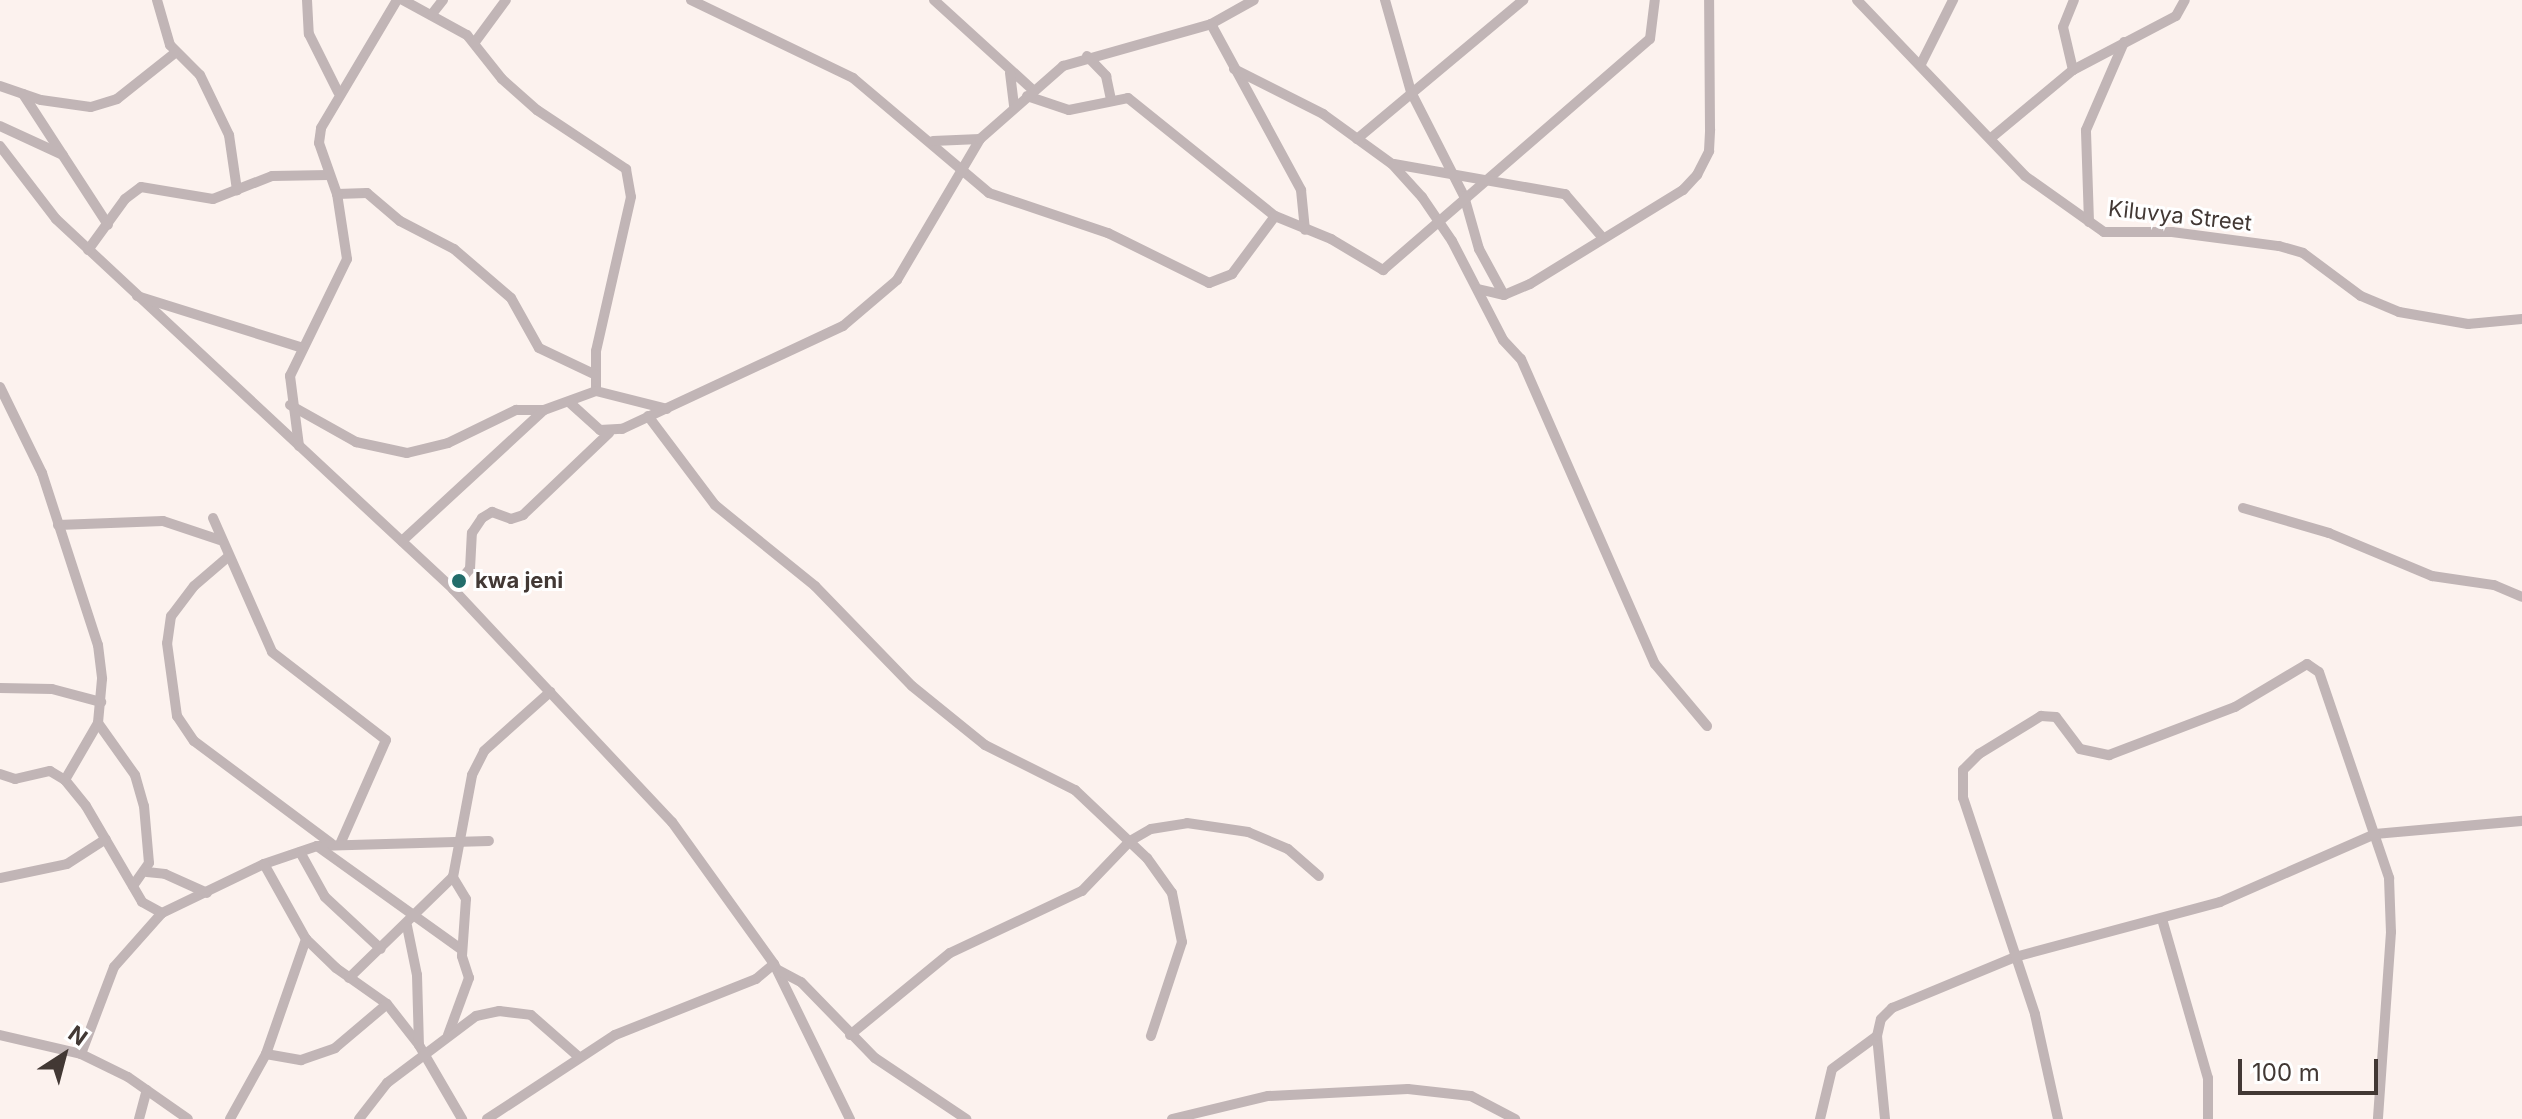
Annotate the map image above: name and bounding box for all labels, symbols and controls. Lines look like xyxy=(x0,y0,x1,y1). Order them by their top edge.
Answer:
street label: Kiluvya Street xyxy=(2107,195,2253,237)
place label: kwa jeni xyxy=(475,568,563,594)
marker: kwa jeni xyxy=(450,572,468,590)
north arrow xyxy=(24,1015,104,1095)
text: N xyxy=(64,1020,93,1051)
scale bar xyxy=(2242,1043,2382,1093)
text: 100 m xyxy=(2252,1058,2320,1087)

